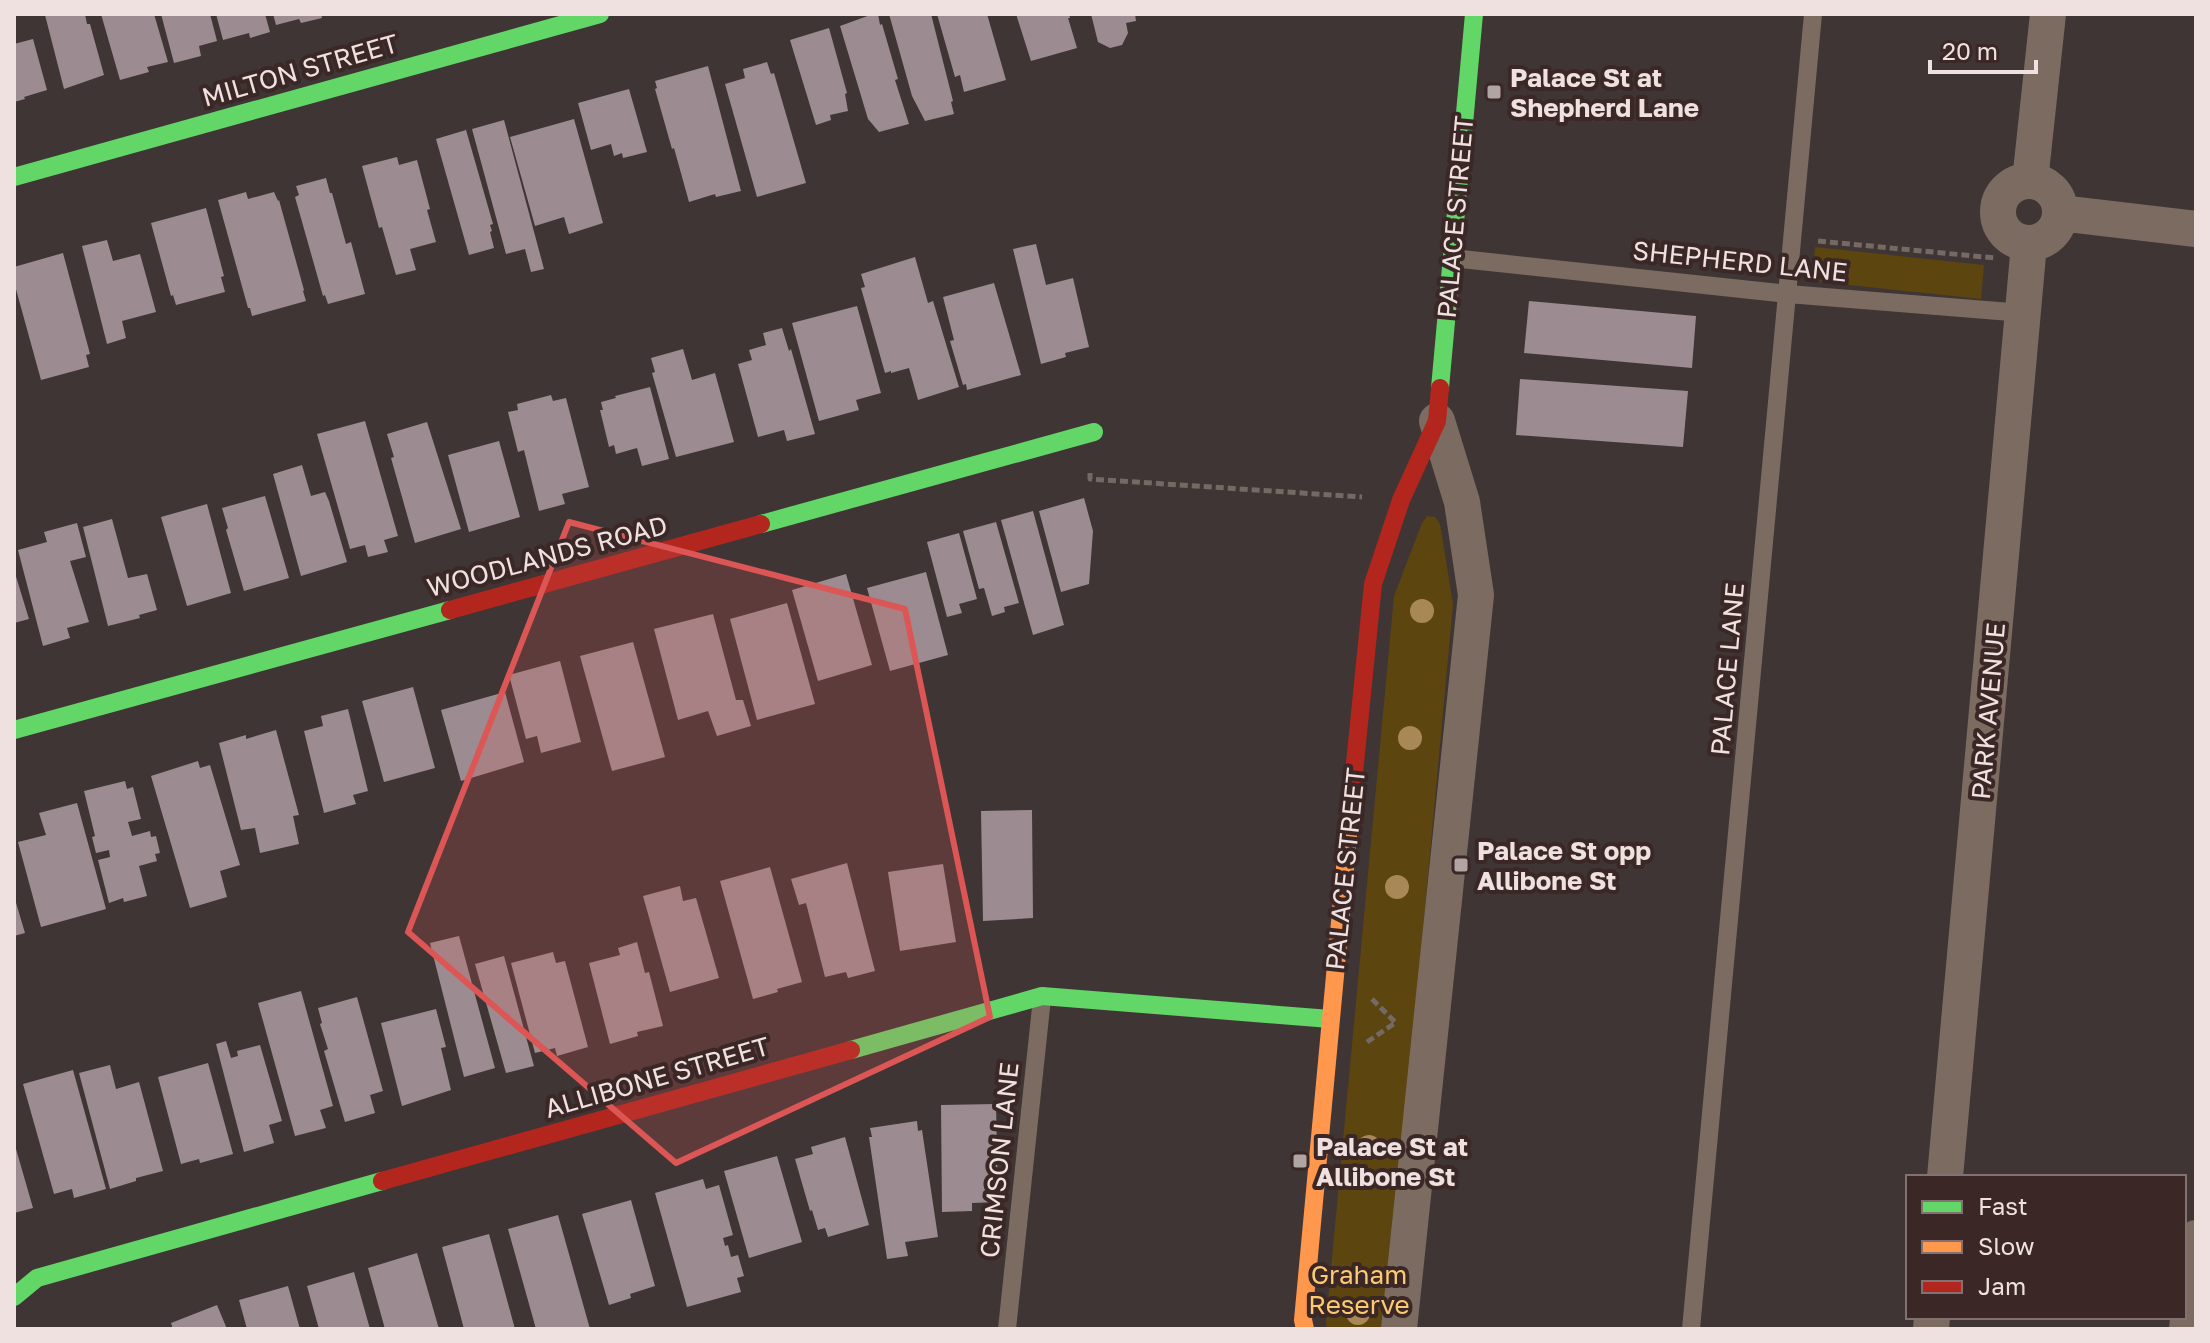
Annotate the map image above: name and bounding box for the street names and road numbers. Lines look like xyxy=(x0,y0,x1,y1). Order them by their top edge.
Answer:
street label: MILTON STREET xyxy=(198,27,402,113)
street label: PALACE STREET xyxy=(1431,114,1479,320)
street label: SHEPHERD LANE xyxy=(1631,234,1849,288)
street label: WOODLANDS ROAD xyxy=(423,509,671,603)
street label: PALACE LANE xyxy=(1704,581,1750,757)
street label: PARK AVENUE xyxy=(1965,621,2011,801)
street label: PALACE STREET xyxy=(1319,766,1371,972)
street label: ALLIBONE STREET xyxy=(541,1030,773,1124)
street label: CRIMSON LANE xyxy=(973,1061,1025,1259)

